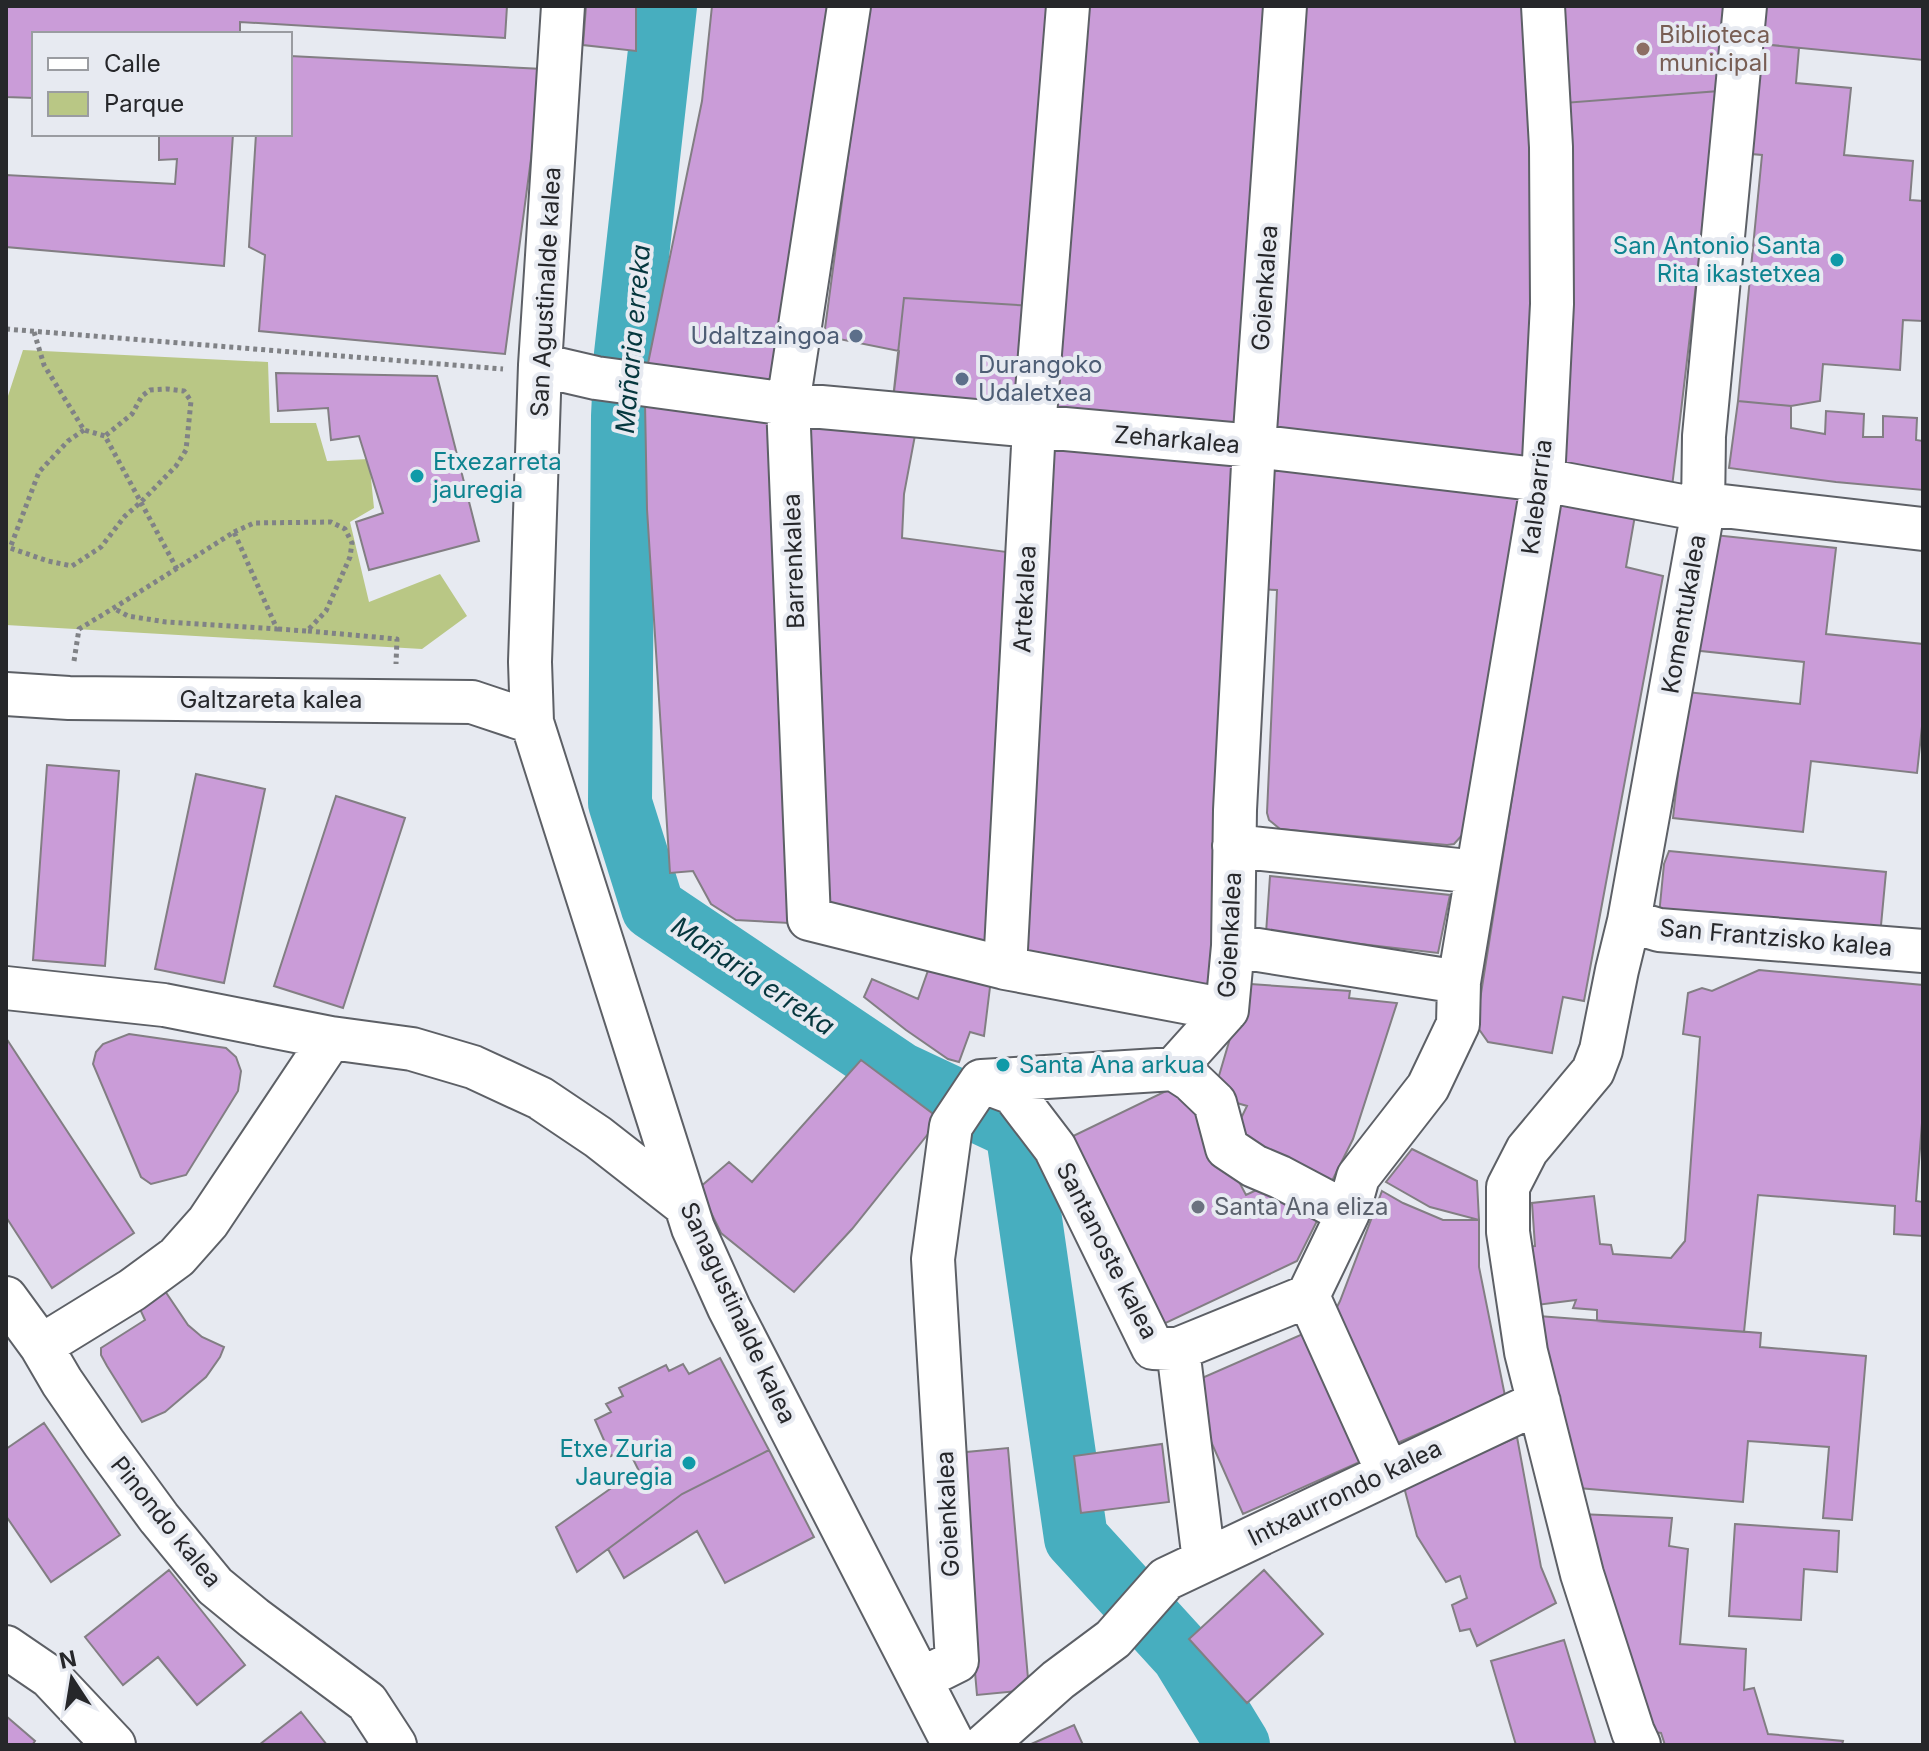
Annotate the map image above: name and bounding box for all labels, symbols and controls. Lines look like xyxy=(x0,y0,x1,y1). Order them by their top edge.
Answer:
place label: Biblioteca municipal xyxy=(1659,20,1770,77)
legend xyxy=(32,32,292,136)
marker: Biblioteca municipal xyxy=(1634,40,1652,58)
text: Calle xyxy=(104,49,161,78)
text: Parque xyxy=(104,89,184,118)
street label: San Agustinalde kalea xyxy=(524,166,567,418)
street label: Goienkalea xyxy=(1246,224,1283,352)
place label: San Antonio Santa Rita ikastetxea xyxy=(1613,231,1821,288)
water label: Mañaria erreka xyxy=(609,243,656,435)
marker: San Antonio Santa Rita ikastetxea xyxy=(1828,251,1846,269)
place label: Udaltzaingoa xyxy=(690,321,840,350)
marker: Udaltzaingoa xyxy=(847,327,865,345)
place label: Durangoko Udaletxea xyxy=(978,350,1102,407)
marker: Durangoko Udaletxea xyxy=(953,370,971,388)
street label: Zeharkalea xyxy=(1113,420,1241,459)
street label: Kalebarria xyxy=(1515,438,1558,556)
place label: Etxezarreta jauregia xyxy=(432,447,562,504)
marker: Etxezarreta jauregia xyxy=(408,467,426,485)
street label: Barrenkalea xyxy=(777,493,810,629)
street label: Komentukalea xyxy=(1655,532,1712,696)
street label: Artekalea xyxy=(1007,544,1042,654)
street label: Galtzareta kalea xyxy=(179,685,363,714)
street label: Goienkalea xyxy=(1212,871,1247,999)
water label: Mañaria erreka xyxy=(666,910,841,1042)
street label: San Frantzisko kalea xyxy=(1658,913,1894,962)
place label: Santa Ana arkua xyxy=(1019,1050,1205,1079)
marker: Santa Ana arkua xyxy=(994,1056,1012,1074)
street label: Santanoste kalea xyxy=(1050,1158,1164,1344)
place label: Santa Ana eliza xyxy=(1214,1192,1389,1221)
street label: Sanagustinalde kalea xyxy=(674,1198,802,1428)
marker: Santa Ana eliza xyxy=(1189,1198,1207,1216)
street label: Intxaurrondo kalea xyxy=(1243,1433,1446,1552)
place label: Etxe Zuria Jauregia xyxy=(559,1434,673,1491)
street label: Pinondo kalea xyxy=(105,1450,228,1593)
street label: Goienkalea xyxy=(930,1450,965,1578)
marker: Etxe Zuria Jauregia xyxy=(680,1454,698,1472)
north arrow xyxy=(32,1639,112,1719)
text: N xyxy=(57,1645,79,1674)

